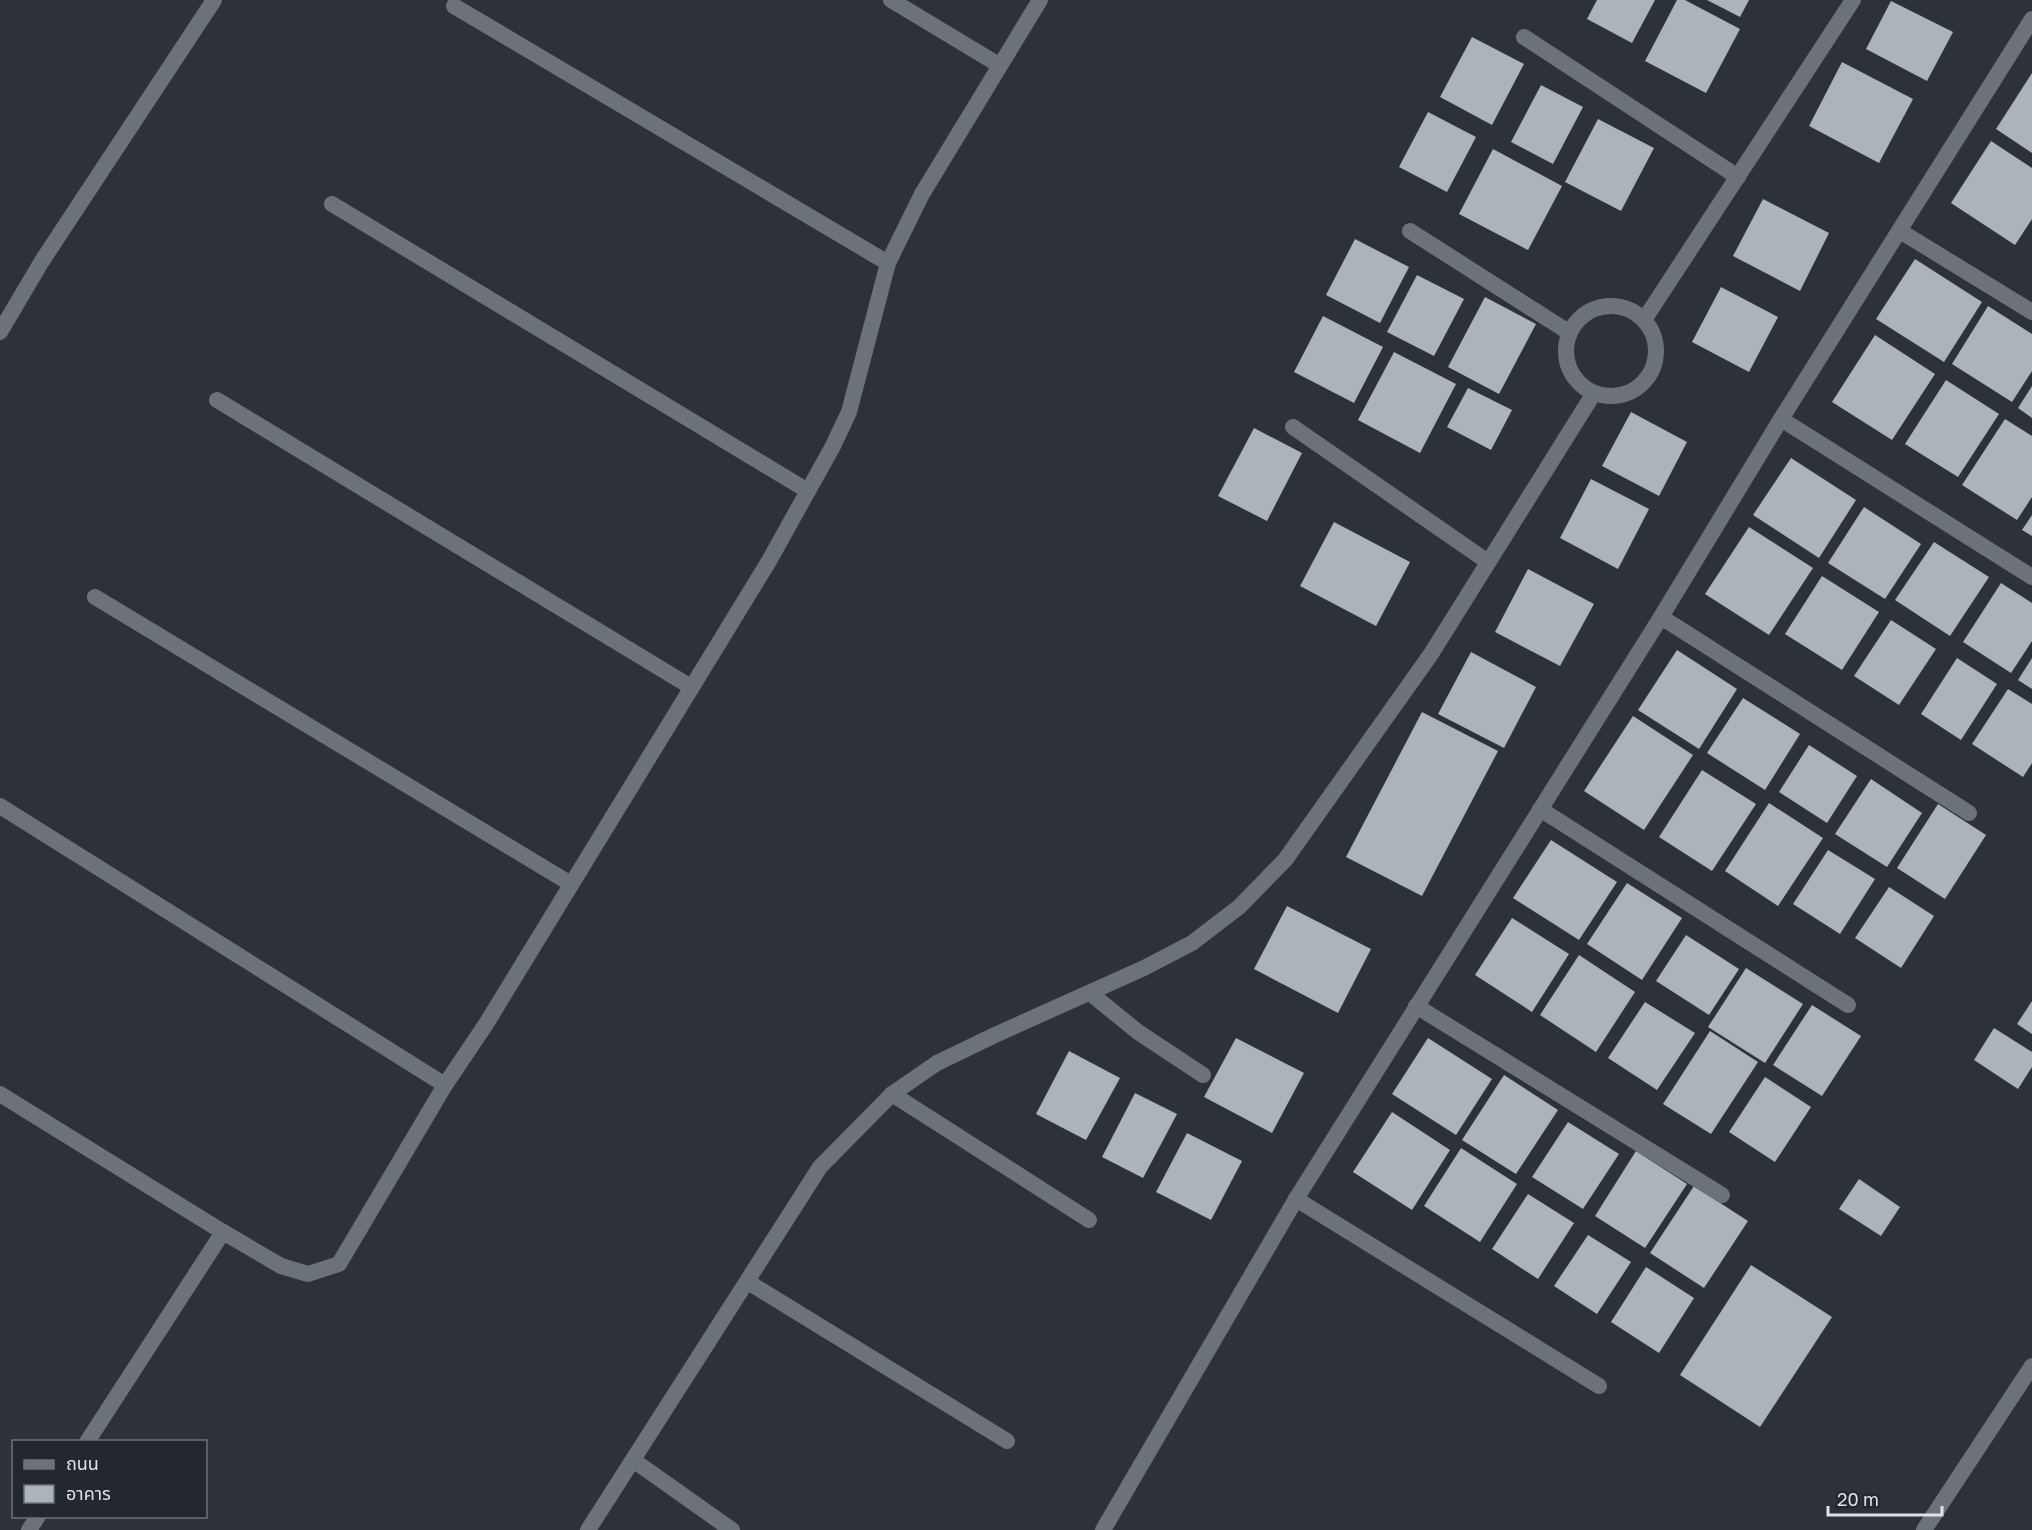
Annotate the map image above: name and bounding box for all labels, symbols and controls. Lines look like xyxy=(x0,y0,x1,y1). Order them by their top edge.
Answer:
legend xyxy=(12,1440,207,1518)
text: ถนน xyxy=(66,1452,99,1474)
scale bar xyxy=(1828,1479,1942,1517)
text: อาคาร xyxy=(66,1482,111,1504)
text: 20 m xyxy=(1837,1488,1879,1510)

